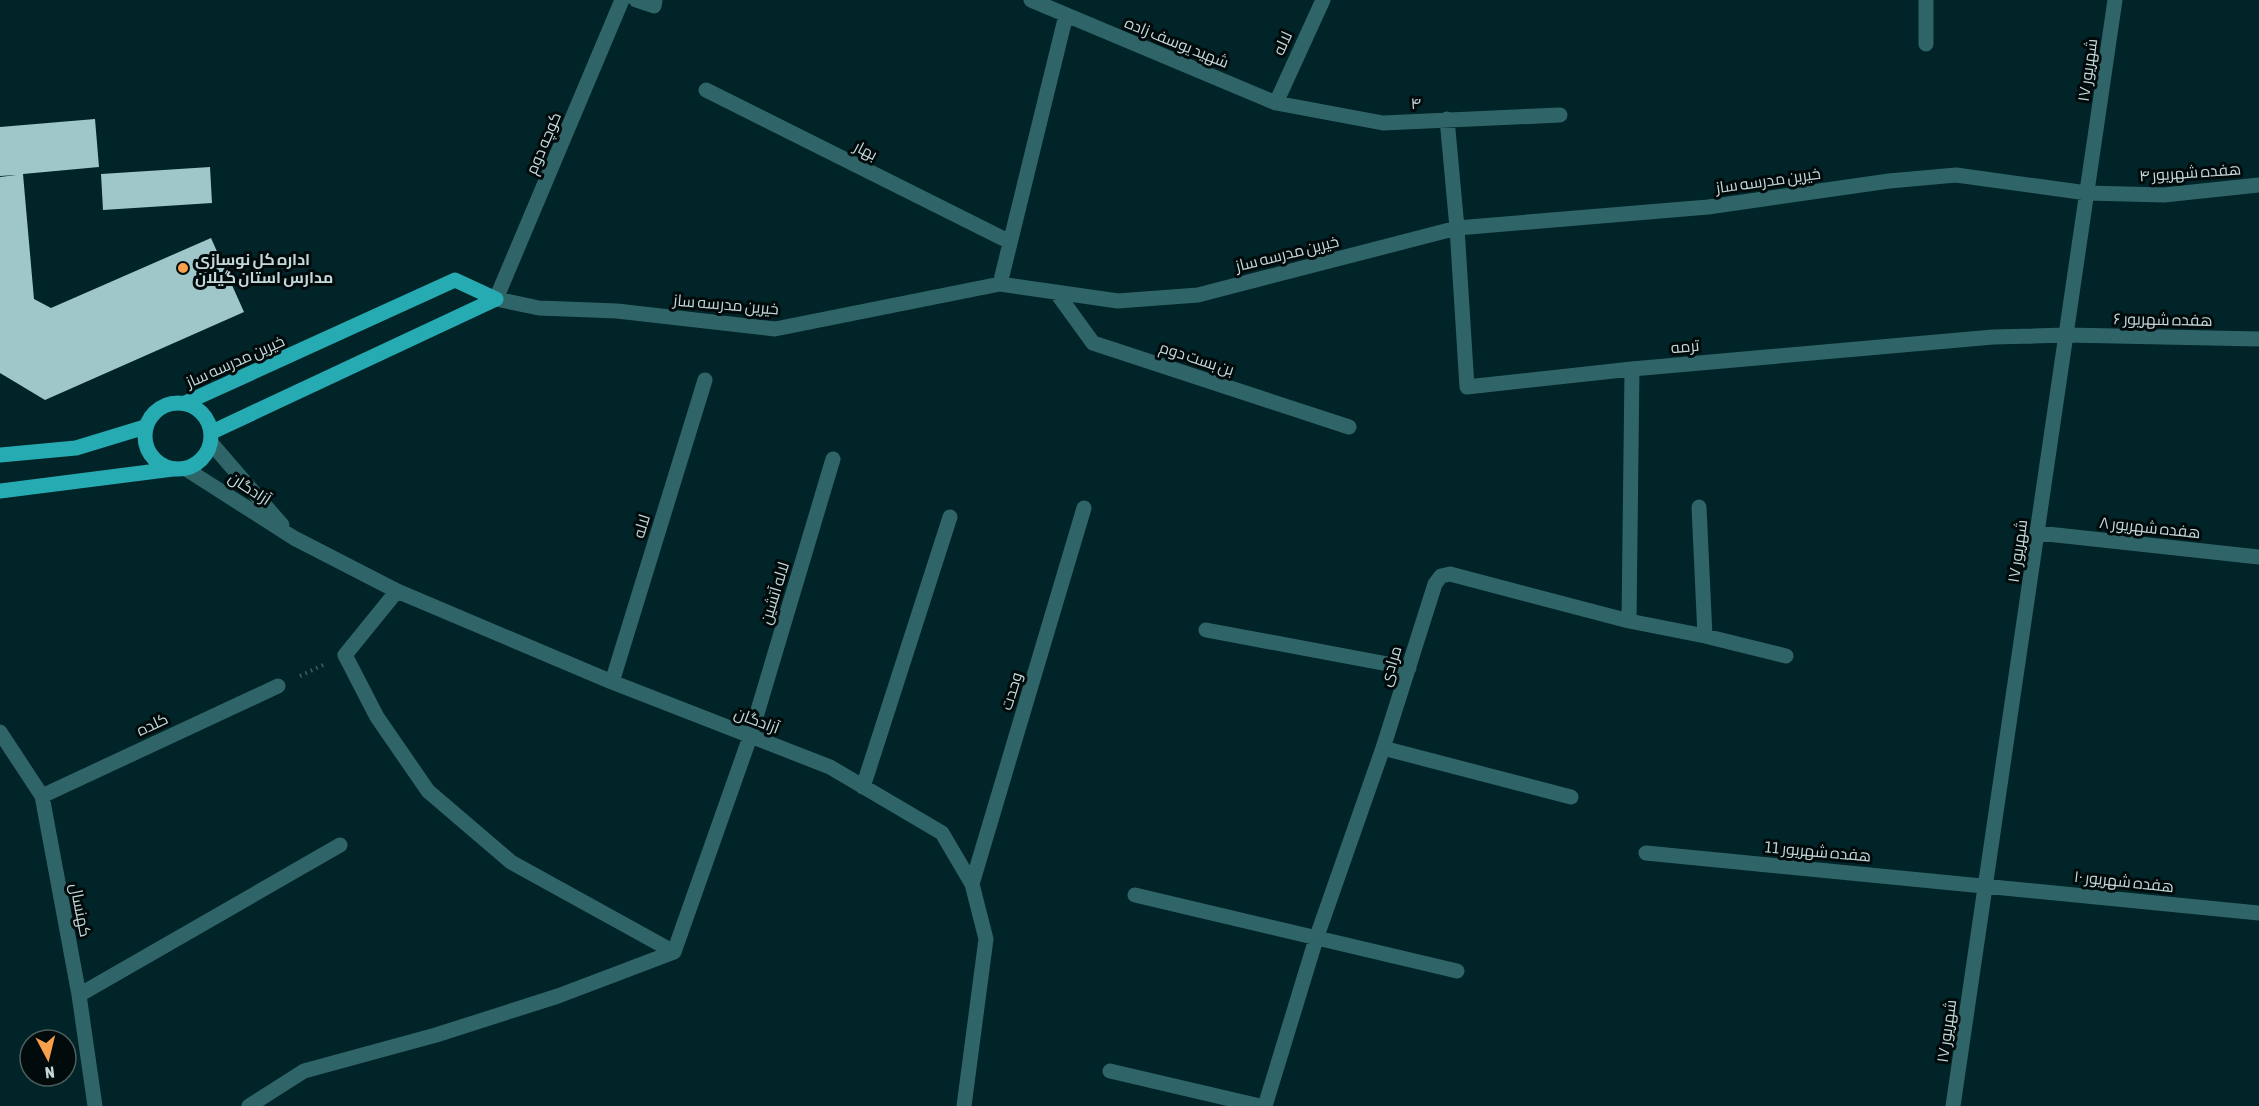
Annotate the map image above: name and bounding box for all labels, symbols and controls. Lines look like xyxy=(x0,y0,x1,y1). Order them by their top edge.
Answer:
street label: شهید یوسف زاده xyxy=(1122,13,1232,73)
street label: لاله xyxy=(1269,28,1295,58)
street label: ۱۷ شهریور xyxy=(2074,37,2102,103)
street label: ۴ xyxy=(1410,94,1422,112)
street label: کوچه دوم xyxy=(522,109,567,178)
street label: بهار xyxy=(850,136,881,165)
street label: هفده شهریور ۴ xyxy=(2138,159,2242,187)
street label: خیرین مدرسه ساز xyxy=(1713,164,1822,198)
street label: خیرین مدرسه ساز xyxy=(1232,231,1341,277)
place label: اداره کل نوسازی مدارس استان گیلان xyxy=(195,250,333,287)
marker: اداره کل نوسازی مدارس استان گیلان xyxy=(176,261,190,275)
street label: خیرین مدرسه ساز xyxy=(671,290,780,320)
street label: هفده شهریور ۶ xyxy=(2113,309,2213,331)
street label: خیرین مدرسه ساز xyxy=(182,331,288,393)
street label: ترمه xyxy=(1670,336,1701,357)
street label: بن بست دوم xyxy=(1156,337,1237,381)
street label: آزادگان xyxy=(224,468,275,510)
street label: لاله xyxy=(629,512,653,540)
street label: هفده شهریور ۸ xyxy=(2098,513,2201,543)
street label: ۱۷ شهریور xyxy=(2004,518,2032,584)
street label: لاله آتشین xyxy=(756,560,794,627)
street label: مرادی xyxy=(1375,644,1407,689)
street label: وحدت xyxy=(997,670,1026,712)
street label: آزادگان xyxy=(731,703,783,739)
street label: کلده xyxy=(133,709,171,739)
street label: هفده شهریور 11 xyxy=(1764,837,1872,867)
street label: هفده شهریور ۱۰ xyxy=(2073,867,2175,897)
street label: کهنسال xyxy=(65,882,95,939)
street label: ۱۷ شهریور xyxy=(1933,998,1961,1064)
north arrow xyxy=(18,1028,78,1088)
text: N xyxy=(44,1063,56,1082)

